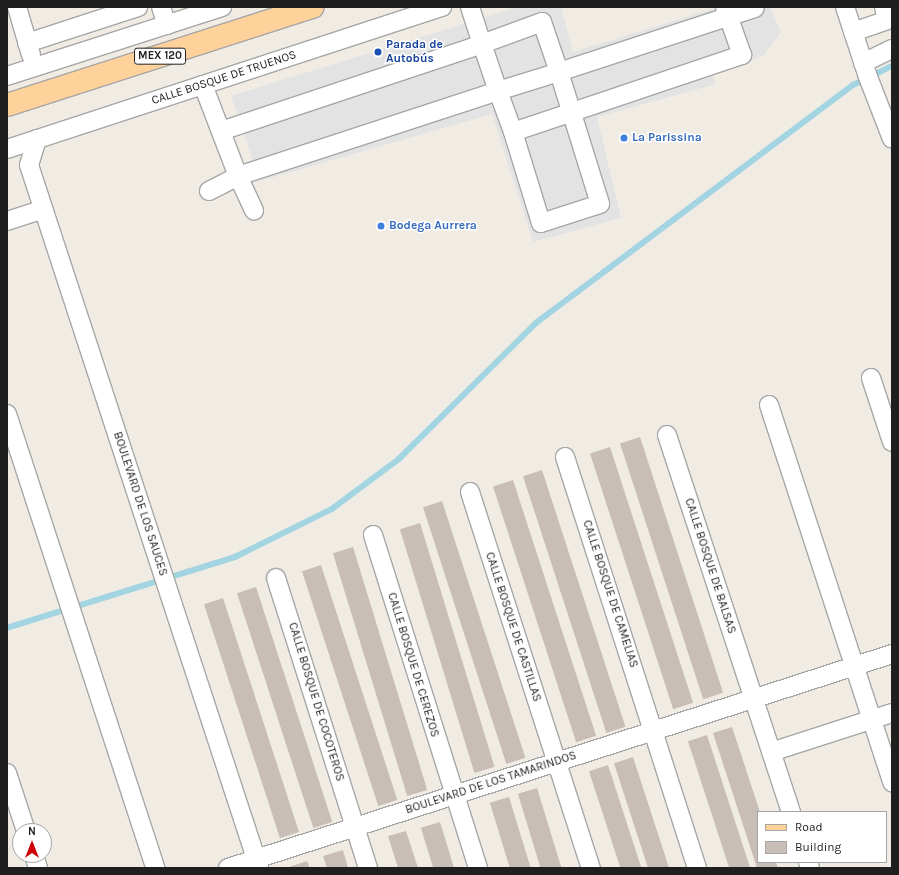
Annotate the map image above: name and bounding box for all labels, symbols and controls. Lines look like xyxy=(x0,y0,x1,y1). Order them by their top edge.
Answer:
place label: Parada de Autobús xyxy=(386,38,443,66)
road number: MEX 120 xyxy=(134,47,186,65)
marker: Parada de Autobús xyxy=(373,47,383,57)
street label: CALLE BOSQUE DE TRUENOS xyxy=(150,48,298,108)
place label: La Parissina xyxy=(632,131,702,145)
marker: La Parissina xyxy=(619,133,629,143)
place label: Bodega Aurrera xyxy=(389,219,477,233)
marker: Bodega Aurrera xyxy=(376,221,386,231)
street label: BOULEVARD DE LOS SAUCES xyxy=(110,430,170,578)
street label: CALLE BOSQUE DE BALSAS xyxy=(681,496,739,636)
street label: CALLE BOSQUE DE CAMELIAS xyxy=(579,518,641,670)
street label: CALLE BOSQUE DE CASTILLAS xyxy=(482,550,544,704)
street label: CALLE BOSQUE DE CEREZOS xyxy=(384,591,442,739)
street label: CALLE BOSQUE DE COCOTEROS xyxy=(285,621,347,783)
street label: BOULEVARD DE LOS TAMARINDOS xyxy=(404,748,578,818)
legend xyxy=(757,811,887,863)
text: Road xyxy=(795,820,823,834)
north arrow xyxy=(12,823,52,863)
text: N xyxy=(28,825,36,838)
text: Building xyxy=(795,840,841,854)

